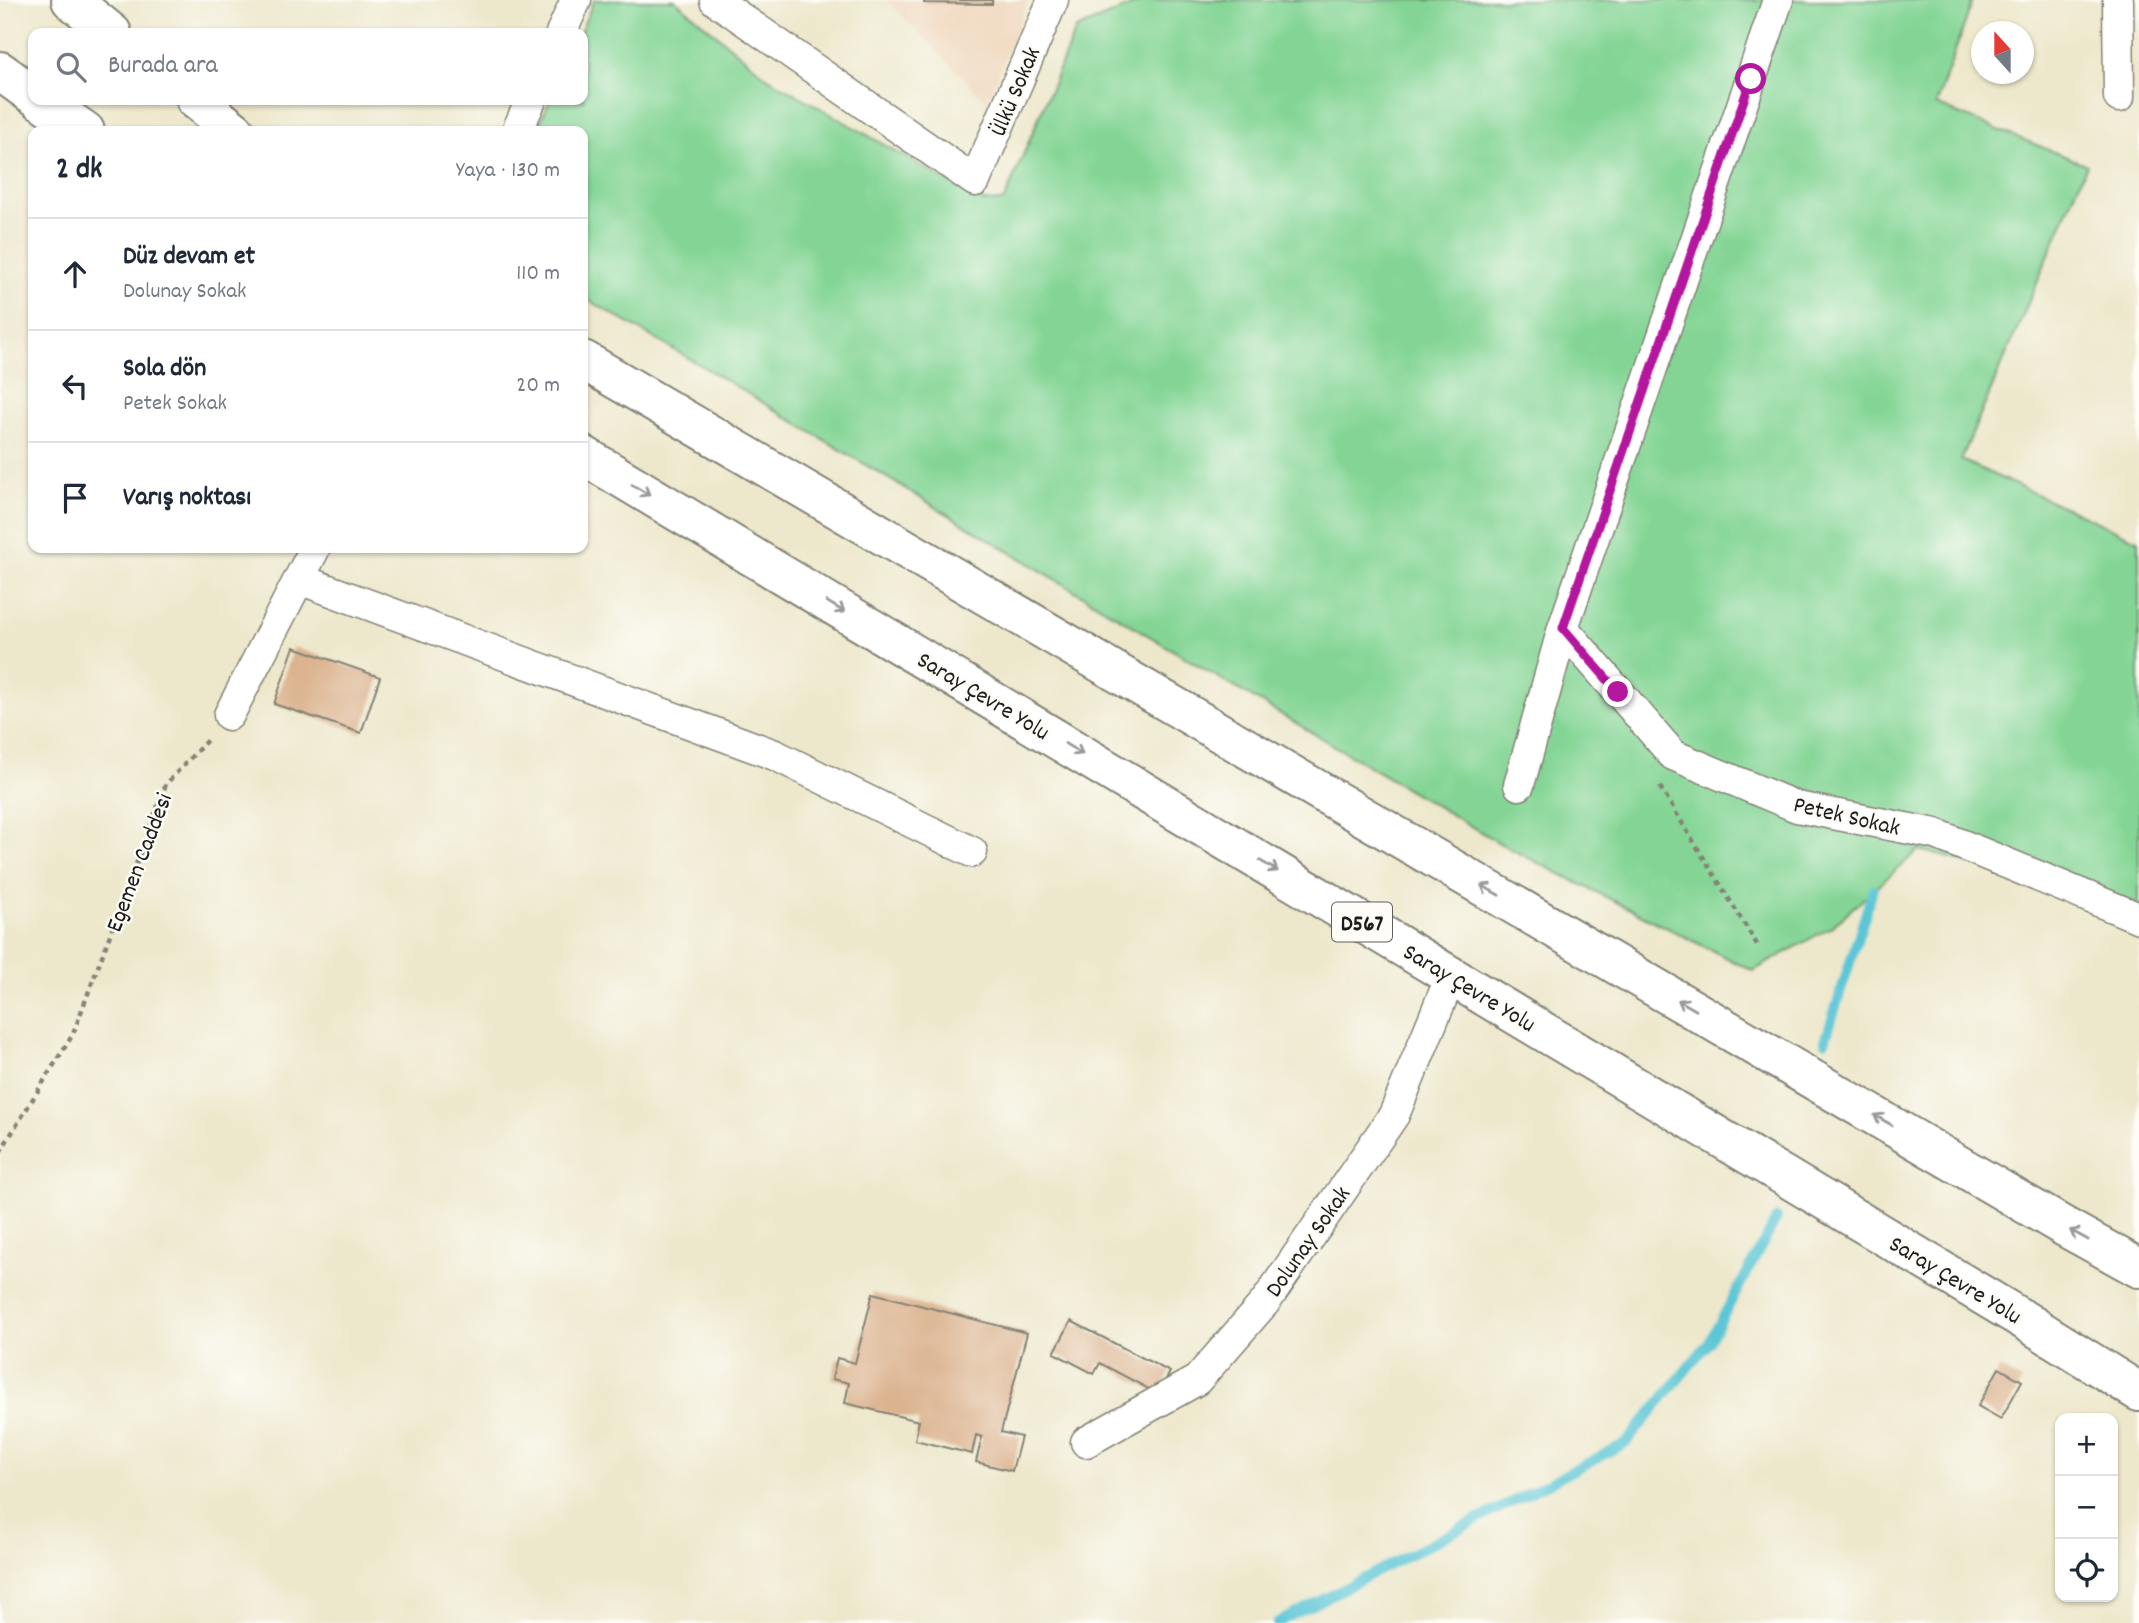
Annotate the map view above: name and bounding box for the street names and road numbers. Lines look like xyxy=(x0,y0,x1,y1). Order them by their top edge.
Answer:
street label: Ülkü Sokak xyxy=(983,42,1051,142)
street label: Saray Çevre Yolu xyxy=(910,645,1055,751)
street label: Egemen Caddesi xyxy=(99,789,183,937)
street label: Petek Sokak xyxy=(1790,789,1903,847)
road number: D567 xyxy=(1332,903,1392,942)
street label: Saray Çevre Yolu xyxy=(1396,937,1541,1043)
street label: Dolunay Sokak xyxy=(1259,1180,1360,1305)
street label: Saray Çevre Yolu xyxy=(1882,1229,2027,1335)

